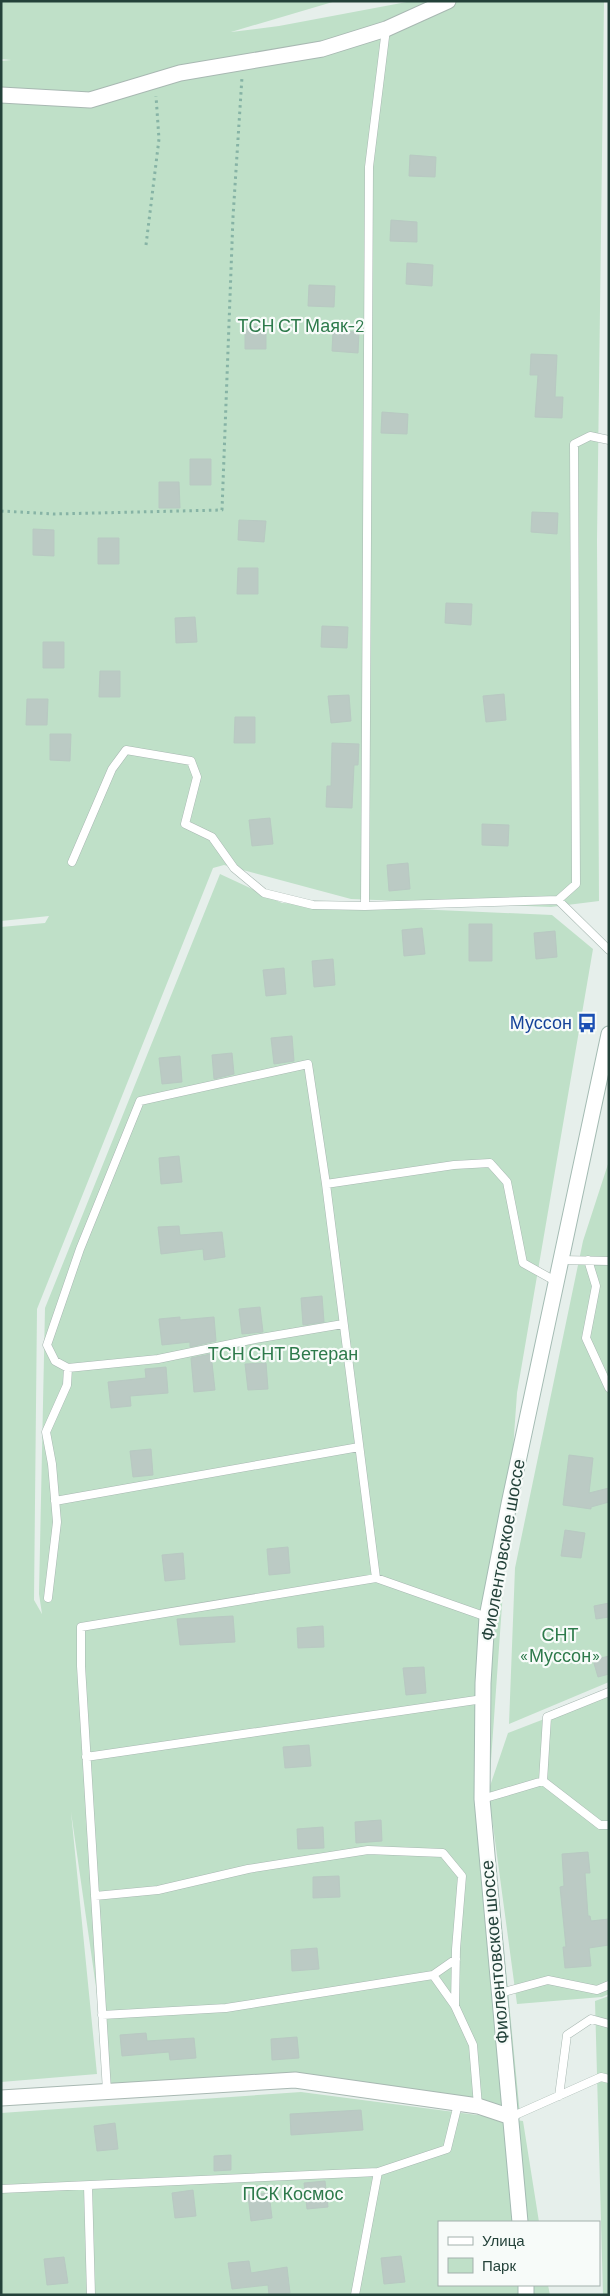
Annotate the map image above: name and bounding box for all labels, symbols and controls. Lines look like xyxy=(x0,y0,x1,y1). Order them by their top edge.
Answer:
park label: ТСН СТ Маяк-2 xyxy=(237,314,365,336)
place label: Муссон xyxy=(510,1011,572,1033)
bus stop icon: Муссон xyxy=(576,1012,598,1034)
park label: ТСН СНТ Ветеран xyxy=(208,1342,358,1364)
street label: Фиолентовское шоссе xyxy=(475,1457,529,1643)
park label: СНТ «Муссон» xyxy=(519,1623,601,1666)
street label: Фиолентовское шоссе xyxy=(475,1859,513,2045)
park label: ПСК Космос xyxy=(243,2182,343,2204)
legend xyxy=(438,2221,600,2286)
text: Улица xyxy=(482,2231,525,2249)
text: Парк xyxy=(482,2256,516,2274)

